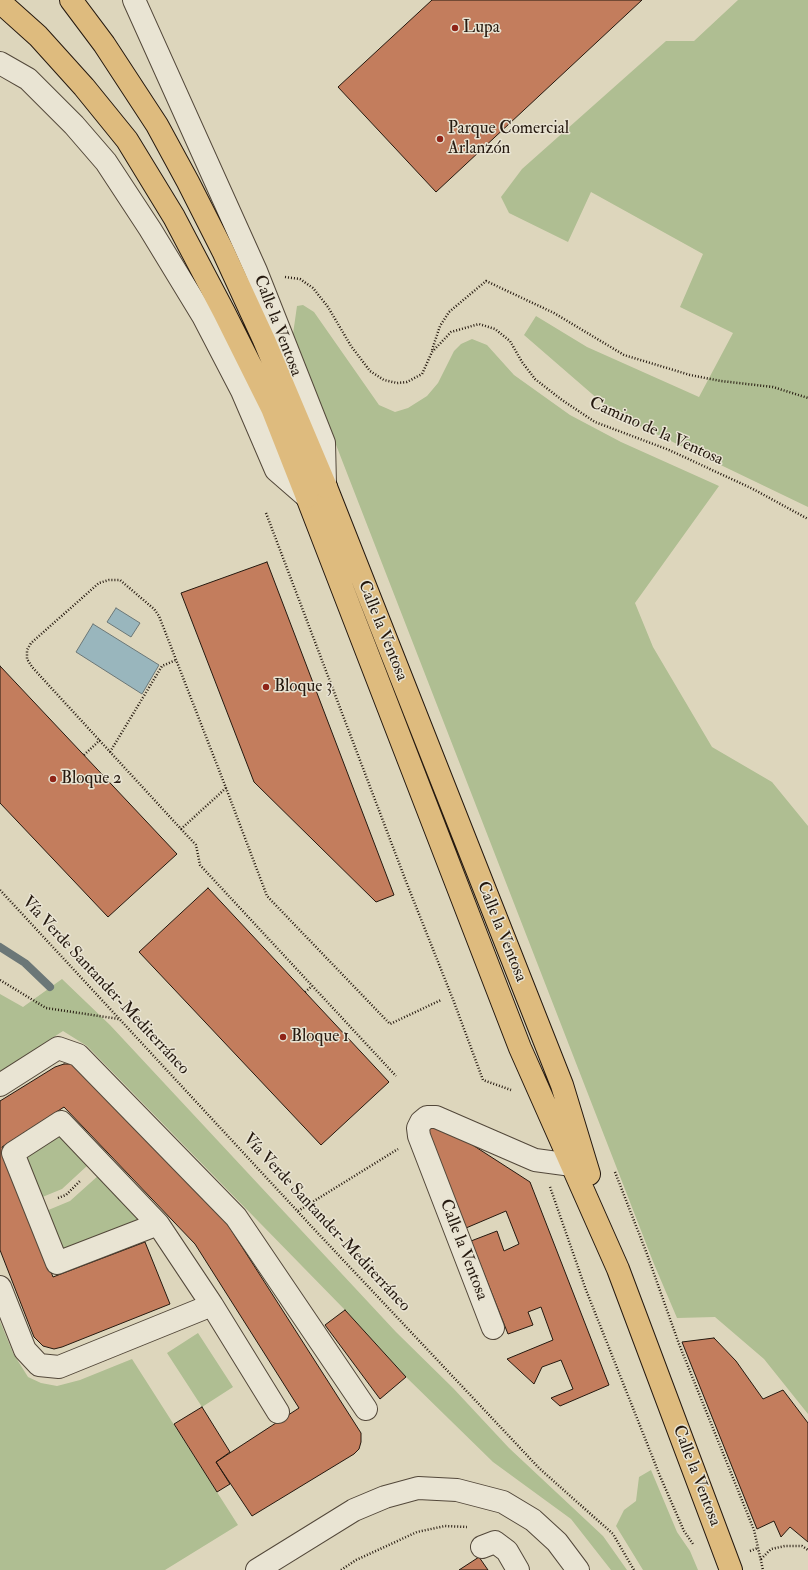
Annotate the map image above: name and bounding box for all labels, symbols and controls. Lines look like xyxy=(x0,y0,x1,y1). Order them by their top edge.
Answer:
place label: Lupa xyxy=(463,18,500,38)
marker: Lupa xyxy=(450,23,460,33)
place label: Parque Comercial Arlanzón xyxy=(448,119,569,159)
marker: Parque Comercial Arlanzón xyxy=(435,134,445,144)
street label: Calle la Ventosa xyxy=(248,273,306,379)
street label: Camino de la Ventosa xyxy=(586,393,726,471)
street label: Calle la Ventosa xyxy=(353,578,411,684)
place label: Bloque 3 xyxy=(274,677,332,697)
marker: Bloque 3 xyxy=(261,682,271,692)
place label: Bloque 2 xyxy=(61,769,121,789)
marker: Bloque 2 xyxy=(48,774,58,784)
street label: Calle la Ventosa xyxy=(472,879,530,985)
street label: Vía Verde Santander-Mediterráneo xyxy=(17,893,193,1079)
place label: Bloque 1 xyxy=(291,1027,349,1047)
marker: Bloque 1 xyxy=(278,1032,288,1042)
street label: Vía Verde Santander-Mediterráneo xyxy=(238,1130,414,1316)
street label: Calle la Ventosa xyxy=(434,1197,492,1303)
street label: Calle la Ventosa xyxy=(667,1423,725,1529)

